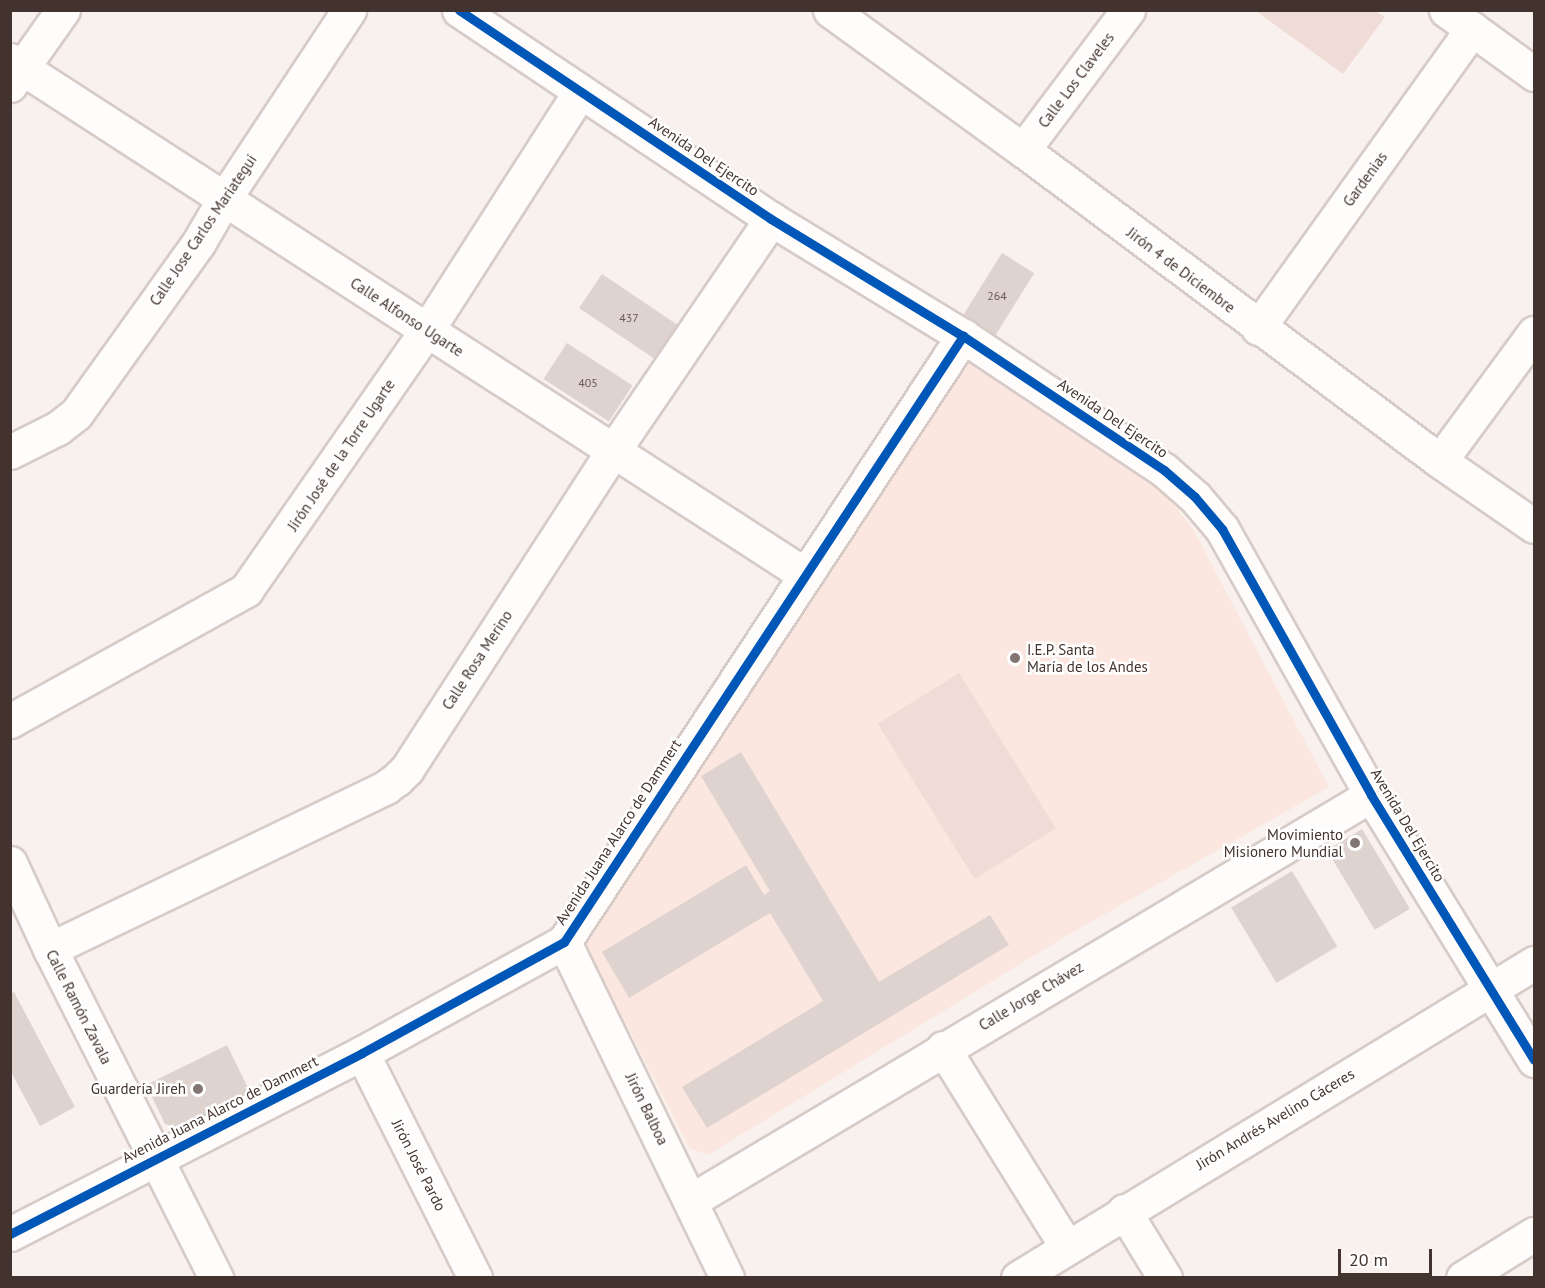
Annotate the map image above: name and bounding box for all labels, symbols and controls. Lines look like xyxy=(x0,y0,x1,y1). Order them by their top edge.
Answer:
street label: Calle Los Claveles xyxy=(1034,29,1118,131)
street label: Avenida Del Ejercito xyxy=(645,112,763,200)
street label: Gardenias xyxy=(1339,148,1391,210)
street label: Calle Jose Carlos Mariategui xyxy=(146,151,260,309)
street label: Jirón 4 de Diciembre xyxy=(1123,223,1239,317)
street label: Calle Alfonso Ugarte xyxy=(347,274,467,360)
house number: 264 xyxy=(987,289,1007,303)
house number: 437 xyxy=(619,311,639,325)
street label: Avenida Del Ejercito xyxy=(1054,374,1172,462)
street label: Jirón José de la Torre Ugarte xyxy=(283,376,399,534)
house number: 405 xyxy=(578,376,598,390)
street label: Calle Rosa Merino xyxy=(438,607,516,713)
place label: I.E.P. Santa María de los Andes xyxy=(1027,640,1148,675)
marker: I.E.P. Santa María de los Andes xyxy=(1008,651,1022,665)
street label: Avenida Juana Alarco de Dammert xyxy=(551,736,685,928)
street label: Avenida Del Ejercito xyxy=(1367,765,1449,885)
place label: Movimiento Misionero Mundial xyxy=(1224,825,1343,860)
marker: Movimiento Misionero Mundial xyxy=(1348,836,1362,850)
street label: Calle Ramón Zavala xyxy=(42,947,116,1067)
street label: Calle Jorge Chávez xyxy=(975,958,1087,1034)
street label: Avenida Juana Alarco de Dammert xyxy=(119,1052,321,1166)
street label: Jirón Andrés Avelino Cáceres xyxy=(1192,1064,1358,1174)
street label: Jirón Balboa xyxy=(622,1070,672,1148)
place label: Guardería Jireh xyxy=(91,1080,186,1098)
marker: Guardería Jireh xyxy=(191,1082,205,1096)
street label: Jirón José Pardo xyxy=(388,1116,450,1214)
scale bar xyxy=(1341,1237,1436,1275)
text: 20 m xyxy=(1349,1248,1388,1271)

